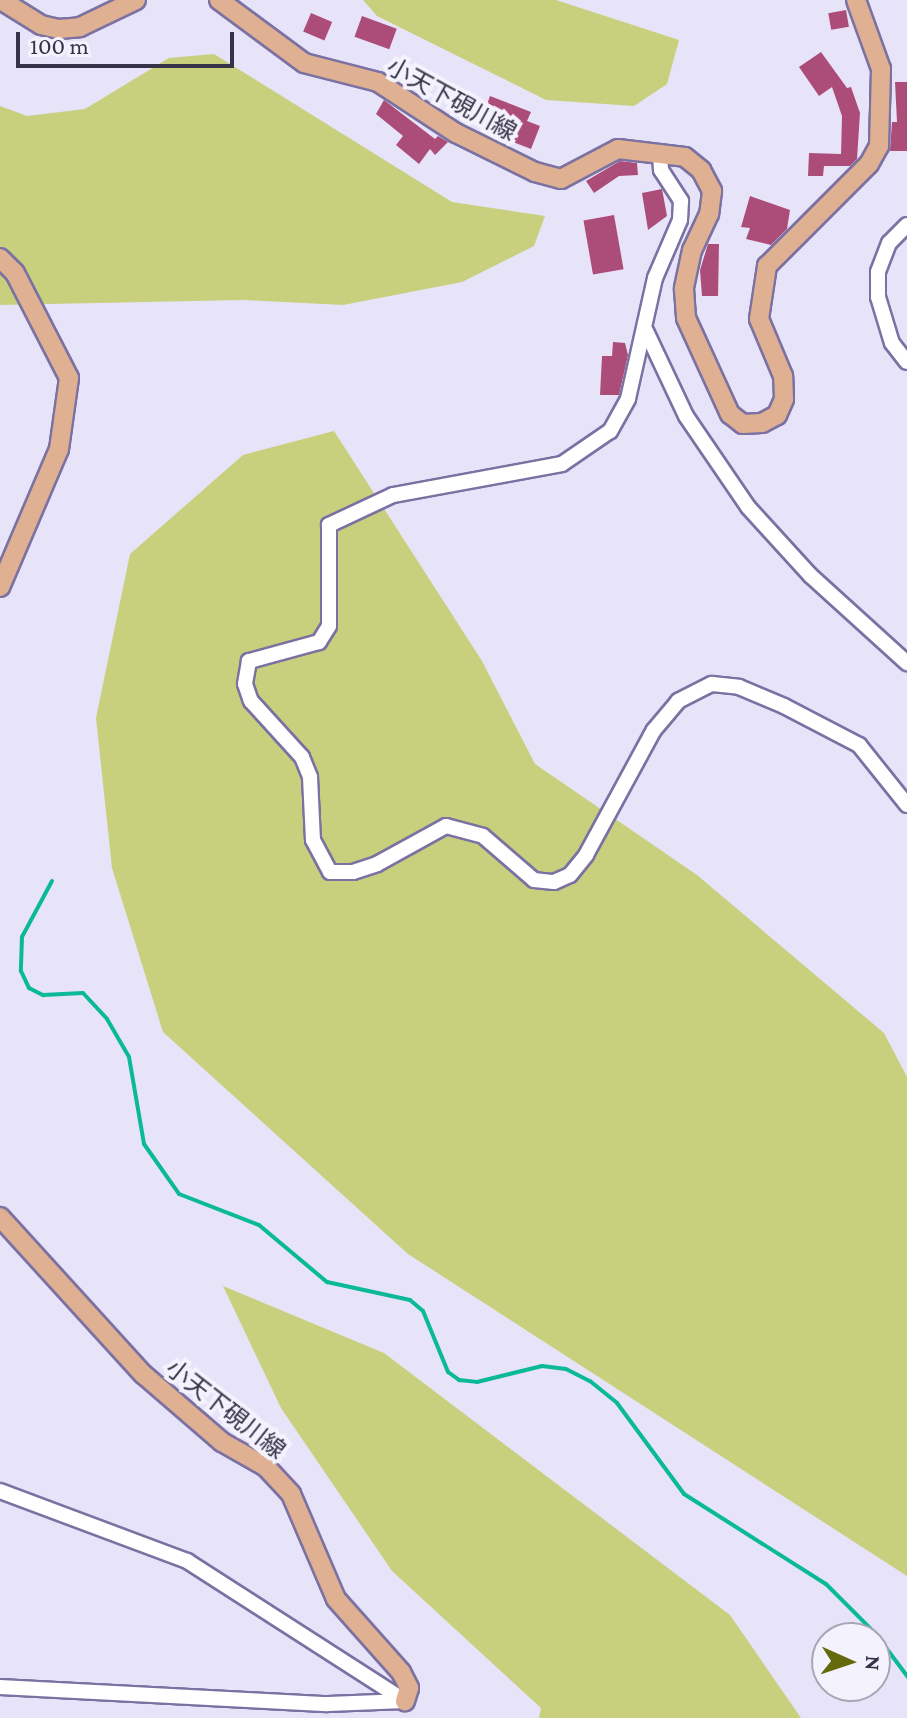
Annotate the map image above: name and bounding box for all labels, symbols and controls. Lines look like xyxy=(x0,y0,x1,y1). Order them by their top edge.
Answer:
scale bar xyxy=(20,16,238,66)
text: 100 m xyxy=(30,32,89,59)
street label: 小天下硯川線 xyxy=(382,51,522,147)
street label: 小天下硯川線 xyxy=(160,1353,292,1465)
north arrow xyxy=(811,1622,891,1702)
text: N xyxy=(861,1655,886,1671)

